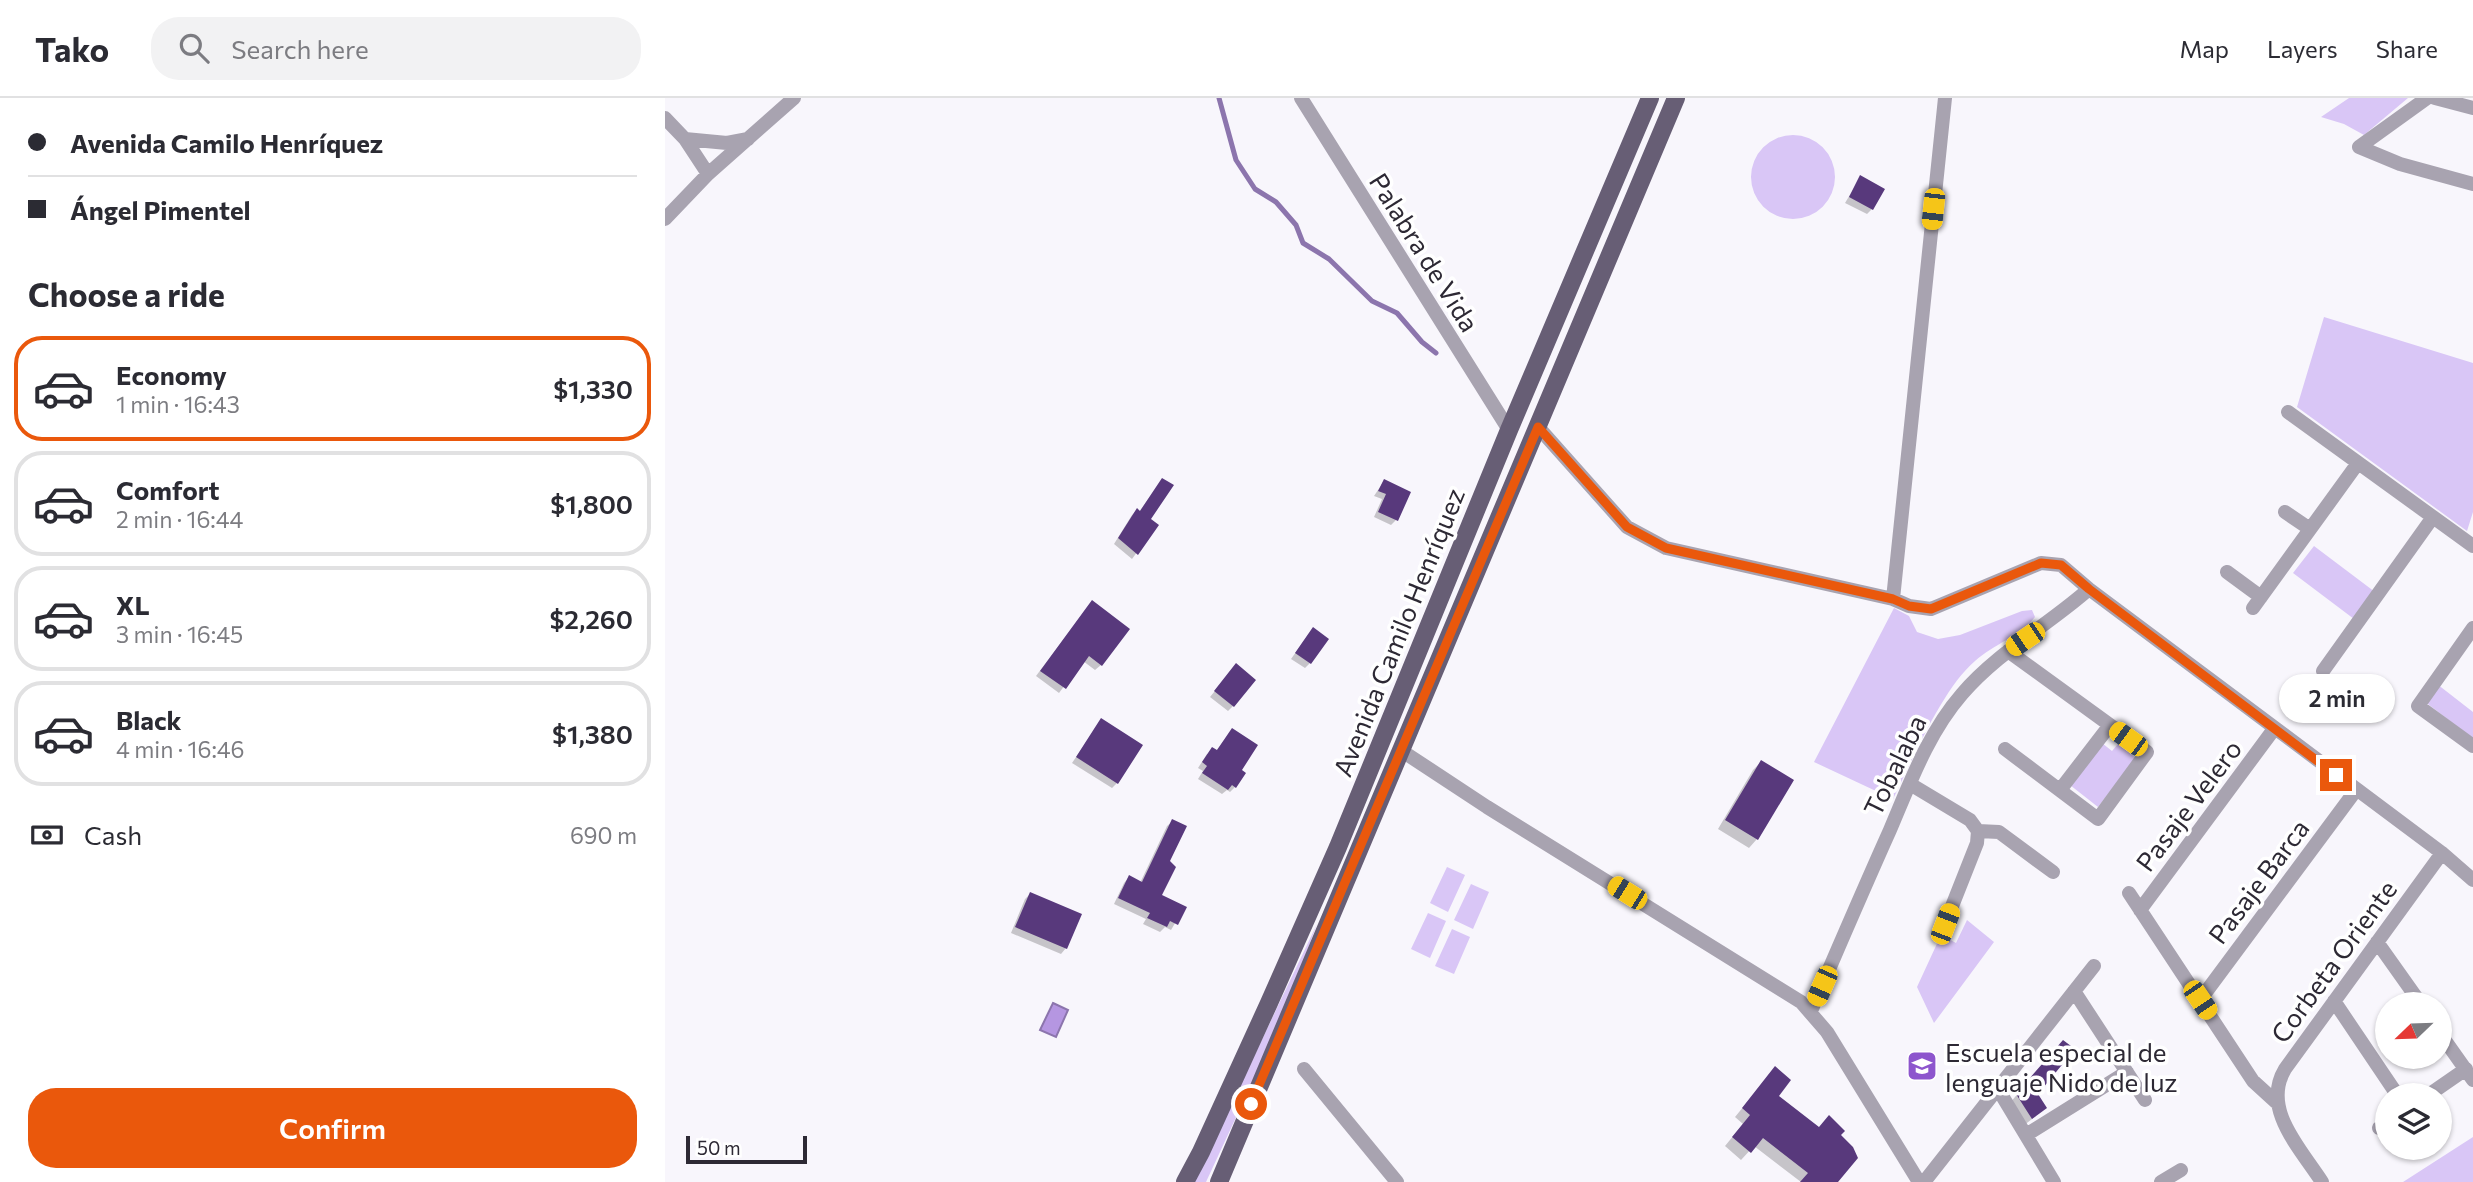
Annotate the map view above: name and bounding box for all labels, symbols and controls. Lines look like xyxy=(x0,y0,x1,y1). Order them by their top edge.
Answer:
search box xyxy=(151,17,641,80)
text: Tako xyxy=(35,28,109,69)
icon: search xyxy=(175,29,213,67)
text: Search here xyxy=(231,33,369,64)
text: Map xyxy=(2180,34,2229,63)
text: Layers xyxy=(2267,34,2338,63)
text: Share xyxy=(2376,34,2438,63)
text: Avenida Camilo Henríquez xyxy=(70,127,383,158)
street label: Palabra de Vida xyxy=(1364,167,1486,337)
car xyxy=(1921,187,1946,231)
text: Ángel Pimentel xyxy=(70,194,251,225)
text: Choose a ride xyxy=(28,274,225,314)
icon: car xyxy=(32,357,95,420)
text: Economy xyxy=(116,359,227,390)
text: $1,330 xyxy=(553,373,633,404)
text: 1 min · 16:43 xyxy=(116,390,240,418)
icon: car xyxy=(32,472,95,535)
text: Comfort xyxy=(116,474,219,505)
street label: Avenida Camilo Henríquez xyxy=(1326,483,1470,781)
text: $1,800 xyxy=(550,488,633,519)
text: 2 min · 16:44 xyxy=(116,505,243,533)
icon: car xyxy=(32,587,95,650)
text: XL xyxy=(116,589,150,620)
text: $2,260 xyxy=(550,603,633,634)
car xyxy=(2002,619,2049,659)
text: 3 min · 16:45 xyxy=(116,620,243,648)
callout: 2 min xyxy=(2278,674,2394,722)
text: 2 min xyxy=(2309,684,2365,712)
icon: car xyxy=(32,702,95,765)
text: Black xyxy=(116,704,182,735)
street label: Tobalaba xyxy=(1856,710,1932,820)
text: $1,380 xyxy=(552,718,633,749)
car xyxy=(2105,718,2152,760)
street label: Pasaje Velero xyxy=(2129,733,2247,877)
text: 4 min · 16:46 xyxy=(116,735,245,763)
route end xyxy=(2320,759,2352,791)
street label: Pasaje Barca xyxy=(2201,813,2315,949)
icon: cash xyxy=(28,816,66,854)
text: Cash xyxy=(84,819,142,850)
text: 690 m xyxy=(570,821,637,849)
car xyxy=(1604,873,1651,913)
street label: Corbeta Oriente xyxy=(2264,874,2402,1048)
car xyxy=(1928,901,1963,947)
car xyxy=(1804,963,1841,1009)
car xyxy=(2180,977,2221,1023)
north arrow xyxy=(2375,992,2452,1069)
map controls xyxy=(2375,992,2452,1160)
place label: Escuela especial de lenguaje Nido de luz xyxy=(1945,1036,2177,1097)
school or university icon: Escuela especial de lenguaje Nido de luz xyxy=(1905,1049,1939,1083)
button: layers xyxy=(2375,1083,2452,1160)
button: Confirm xyxy=(28,1088,637,1168)
route start xyxy=(1235,1088,1267,1120)
scale bar xyxy=(686,1133,807,1165)
text: 50 m xyxy=(697,1136,741,1159)

